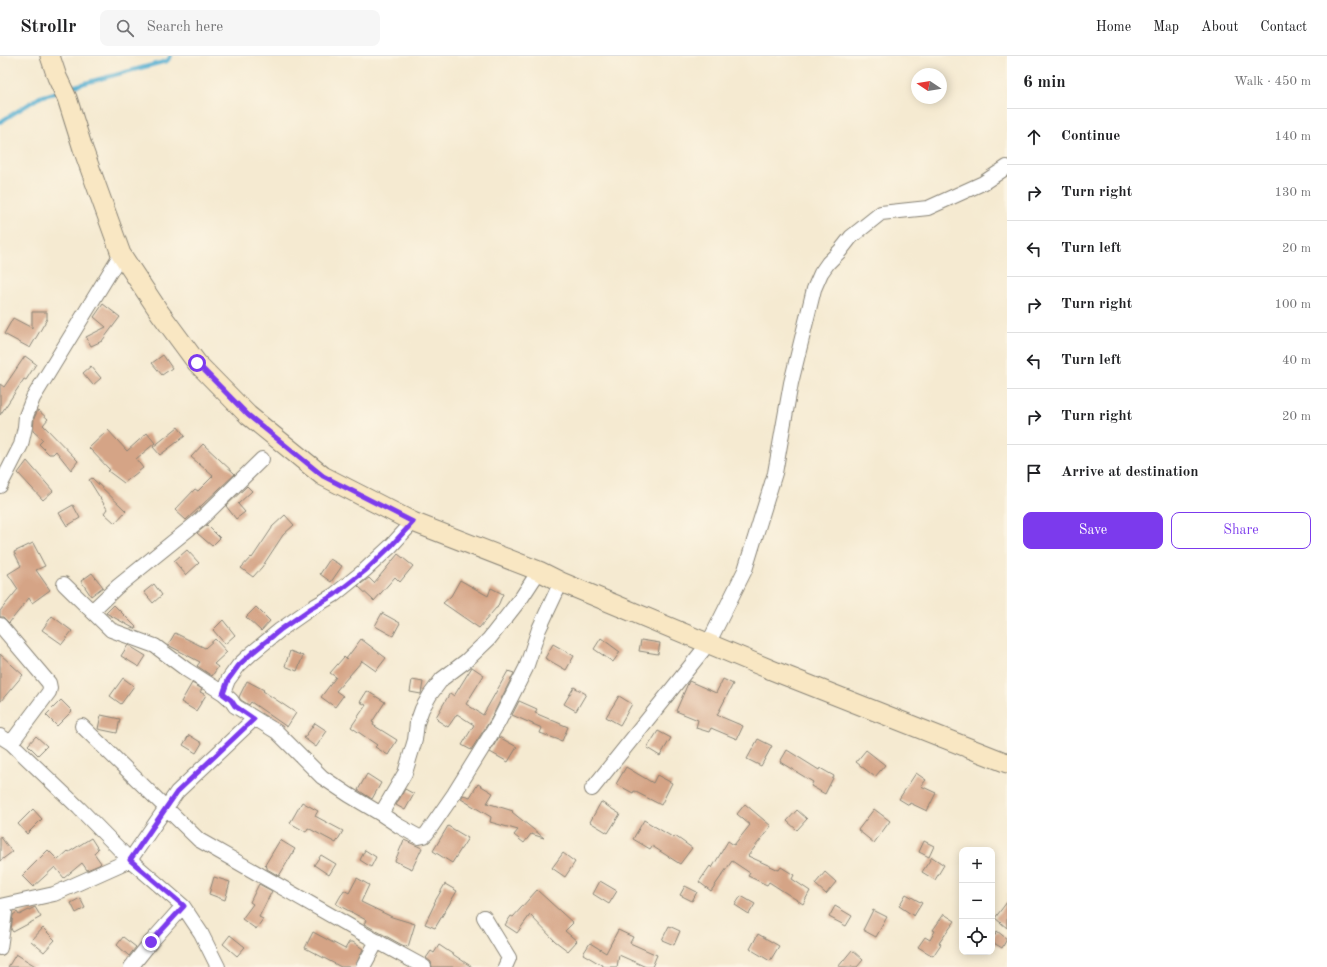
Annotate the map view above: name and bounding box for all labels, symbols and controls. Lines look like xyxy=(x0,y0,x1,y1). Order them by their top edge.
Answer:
search box xyxy=(100,10,380,46)
icon: search xyxy=(114,17,136,39)
text: Strollr xyxy=(20,18,76,37)
text: Search here xyxy=(146,20,223,35)
text: Home xyxy=(1096,20,1131,34)
text: Map xyxy=(1153,20,1179,34)
text: About xyxy=(1201,20,1238,34)
text: Contact xyxy=(1260,20,1307,34)
north arrow xyxy=(911,68,947,104)
text: 6 min xyxy=(1023,74,1066,91)
text: Walk · 450 m xyxy=(1234,75,1311,88)
icon: ahead xyxy=(1023,126,1045,148)
text: Continue xyxy=(1061,129,1120,144)
text: 140 m xyxy=(1274,130,1311,143)
icon: right xyxy=(1023,182,1045,204)
text: Turn right xyxy=(1061,185,1132,200)
text: 130 m xyxy=(1274,186,1311,199)
icon: left xyxy=(1023,238,1045,260)
text: Turn left xyxy=(1061,241,1121,256)
text: 20 m xyxy=(1282,242,1311,255)
icon: right xyxy=(1023,294,1045,316)
text: Turn right xyxy=(1061,297,1132,312)
text: 100 m xyxy=(1274,298,1311,311)
icon: left xyxy=(1023,350,1045,372)
text: Turn left xyxy=(1061,353,1121,368)
route start xyxy=(188,354,206,372)
text: 40 m xyxy=(1282,354,1311,367)
icon: right xyxy=(1023,406,1045,428)
text: Turn right xyxy=(1061,409,1132,424)
text: 20 m xyxy=(1282,410,1311,423)
icon: arrive xyxy=(1023,462,1045,484)
text: Arrive at destination xyxy=(1061,465,1199,480)
button: Save xyxy=(1023,512,1163,549)
button: Share xyxy=(1171,512,1311,549)
map controls xyxy=(959,847,995,955)
button: + xyxy=(959,847,995,883)
button: − xyxy=(959,883,995,919)
button: locate xyxy=(959,919,995,955)
route end xyxy=(142,933,160,951)

